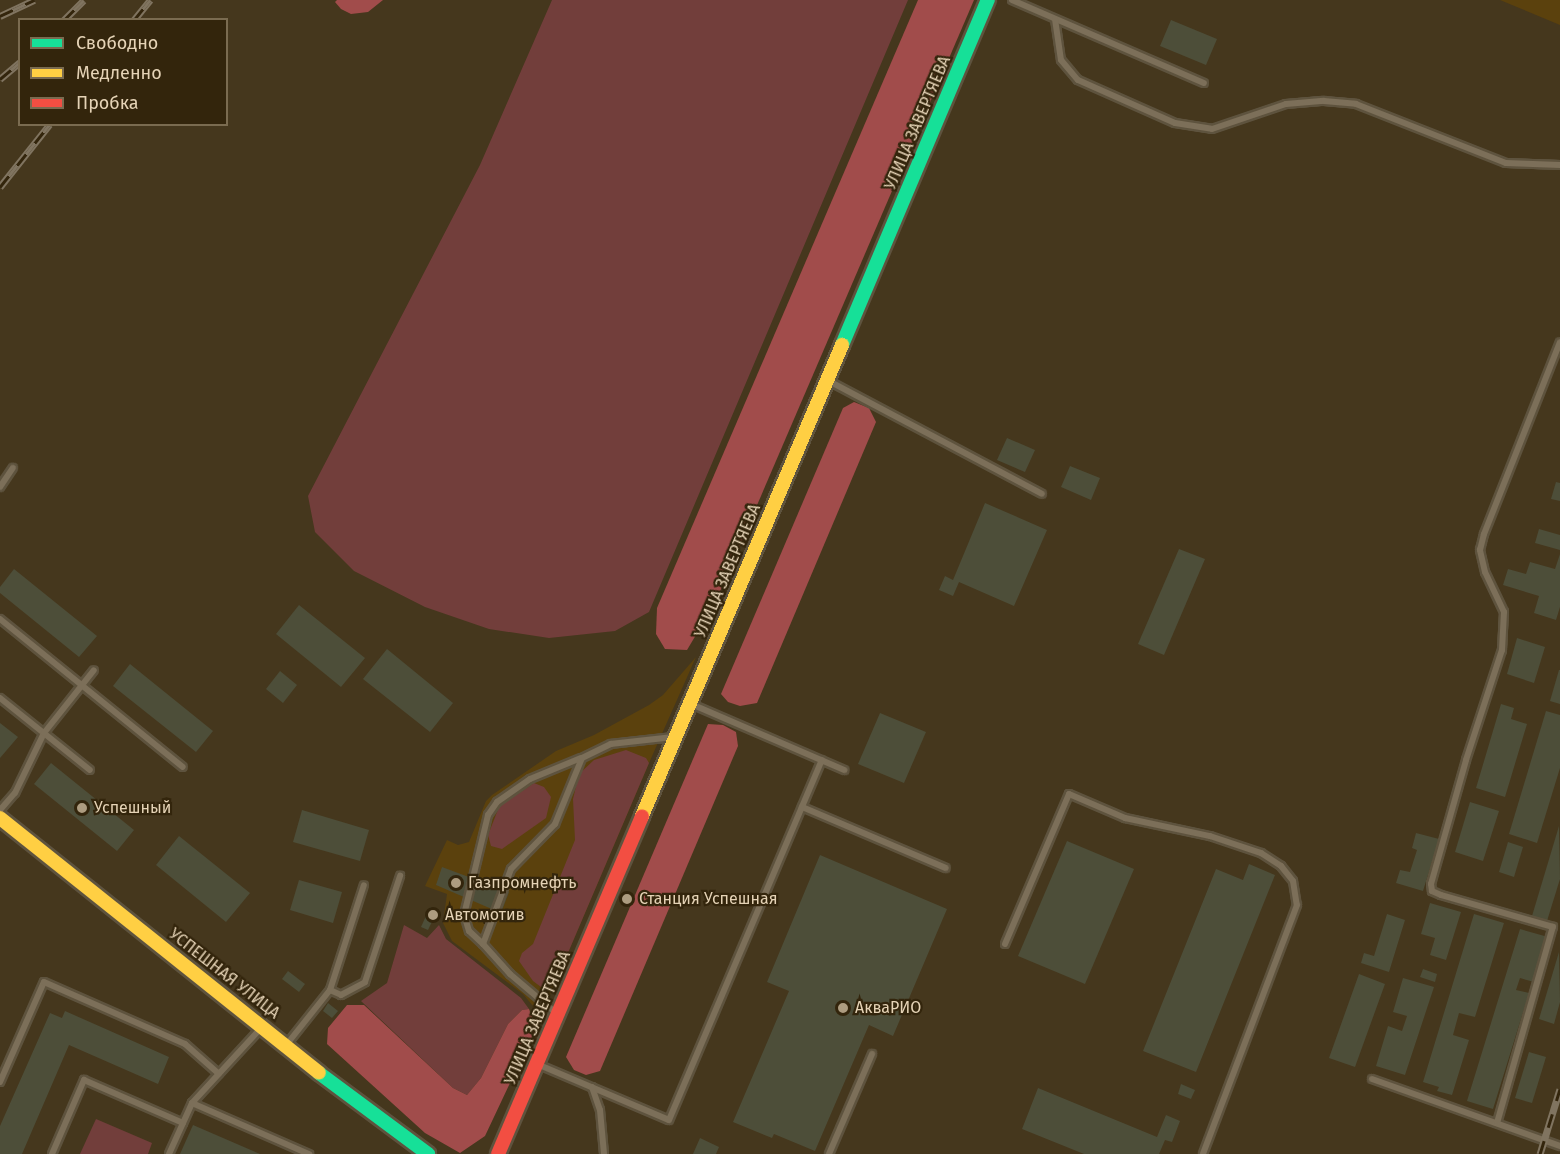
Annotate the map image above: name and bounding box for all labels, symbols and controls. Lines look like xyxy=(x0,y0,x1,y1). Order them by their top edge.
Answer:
legend xyxy=(18,18,228,126)
text: Свободно xyxy=(76,32,158,54)
street label: УЛИЦА ЗАВЕРТЯЕВА xyxy=(881,53,955,193)
text: Медленно xyxy=(76,62,162,84)
text: Пробка xyxy=(76,92,139,114)
street label: УЛИЦА ЗАВЕРТЯЕВА xyxy=(691,501,765,641)
place label: Успешный xyxy=(94,798,171,818)
marker: Успешный xyxy=(75,801,89,815)
place label: Газпромнефть xyxy=(468,873,577,893)
marker: Газпромнефть xyxy=(449,876,463,890)
place label: Станция Успешная xyxy=(639,889,777,909)
marker: Станция Успешная xyxy=(620,892,634,906)
place label: Автомотив xyxy=(445,905,525,925)
marker: Автомотив xyxy=(426,908,440,922)
street label: УСПЕШНАЯ УЛИЦА xyxy=(165,925,283,1023)
street label: УЛИЦА ЗАВЕРТЯЕВА xyxy=(501,948,575,1088)
place label: АкваРИО xyxy=(855,998,921,1018)
marker: АкваРИО xyxy=(836,1001,850,1015)

